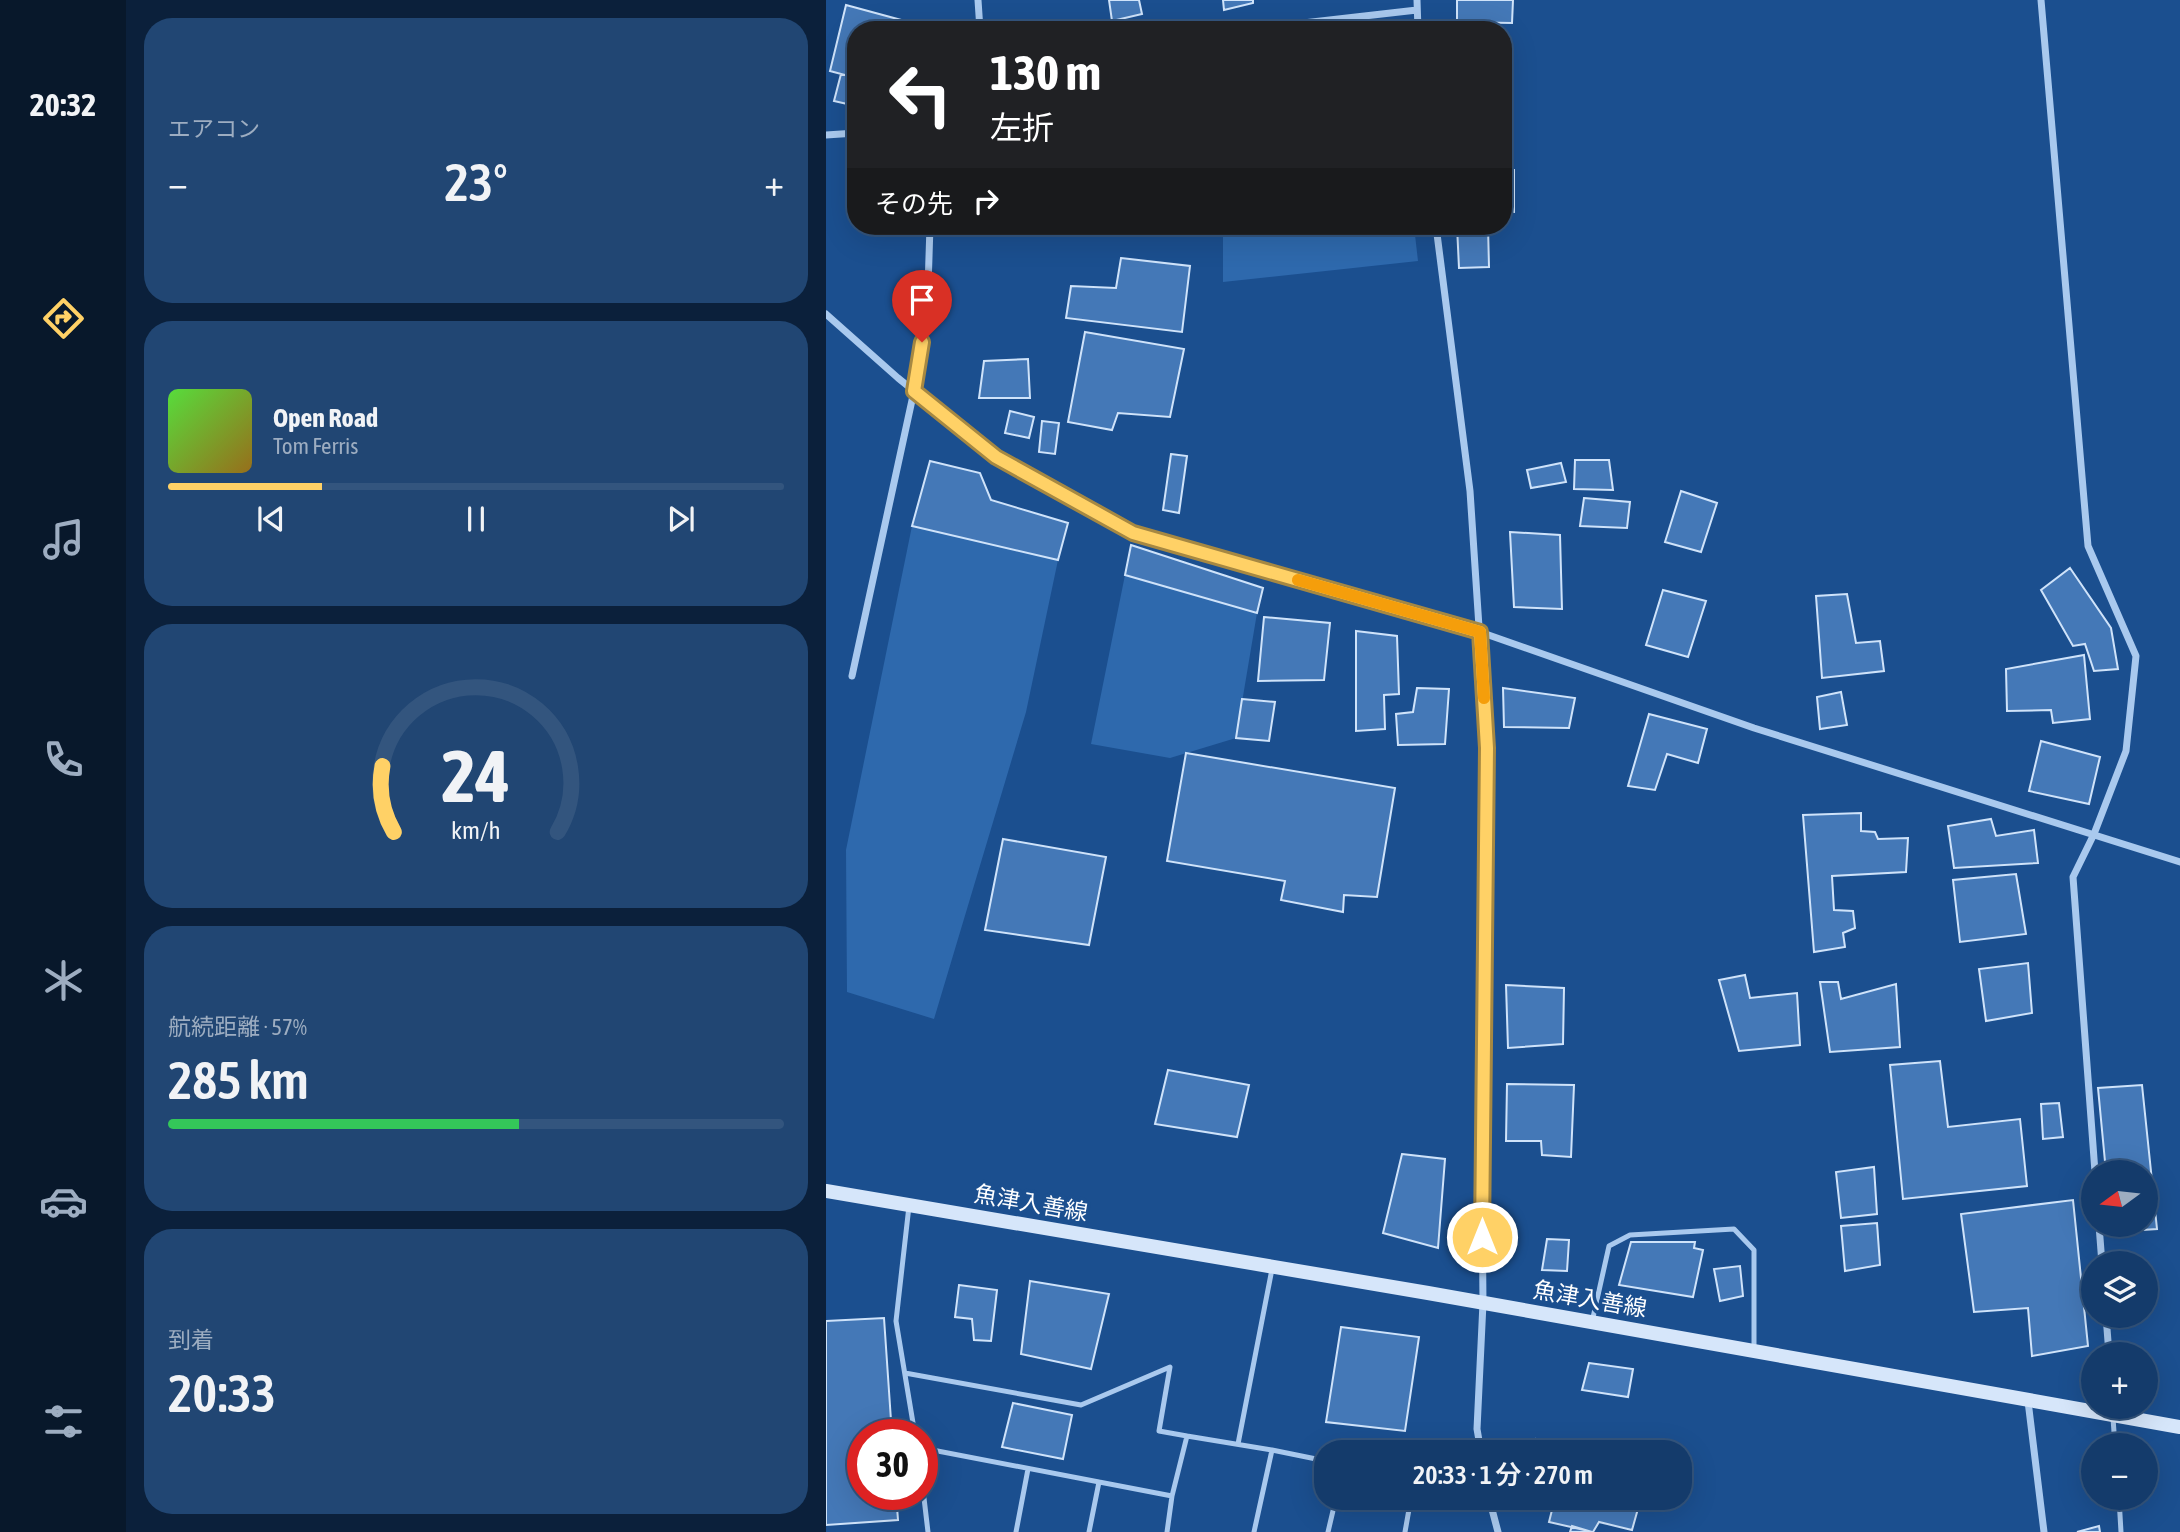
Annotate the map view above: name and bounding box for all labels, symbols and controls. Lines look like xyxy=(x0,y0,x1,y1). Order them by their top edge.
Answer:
text: 130 m xyxy=(990,44,1101,100)
icon: left xyxy=(875,49,966,140)
text: 20:32 xyxy=(30,86,96,123)
text: 左折 xyxy=(990,109,1054,146)
text: エアコン xyxy=(168,116,260,142)
text: 23° xyxy=(444,152,508,212)
text: − xyxy=(168,161,188,204)
text: + xyxy=(764,161,784,204)
icon: right xyxy=(967,182,1005,220)
text: その先 xyxy=(875,189,953,219)
pin xyxy=(892,270,952,342)
icon: arrive xyxy=(903,281,941,319)
icon: directions xyxy=(39,294,88,343)
text: Open Road xyxy=(273,403,378,433)
text: Tom Ferris xyxy=(273,433,358,459)
icon: previous xyxy=(252,500,290,538)
icon: pause xyxy=(457,500,495,538)
icon: next xyxy=(662,500,700,538)
icon: music xyxy=(39,515,88,564)
text: 24 xyxy=(442,734,510,817)
icon: phone xyxy=(39,735,88,784)
text: km/h xyxy=(451,816,501,844)
icon: climate xyxy=(39,956,88,1005)
text: 航続距離 · 57% xyxy=(168,1014,307,1040)
text: 285 km xyxy=(168,1050,309,1110)
north arrow xyxy=(2081,1160,2158,1237)
map controls xyxy=(2081,1160,2158,1510)
icon: car xyxy=(39,1177,88,1226)
street label: 魚津入善線 xyxy=(972,1180,1090,1226)
position arrow xyxy=(1445,1200,1519,1274)
button: layers xyxy=(2081,1251,2158,1328)
street label: 魚津入善線 xyxy=(1531,1276,1649,1322)
text: 到着 xyxy=(168,1327,214,1353)
button: + xyxy=(2081,1342,2158,1419)
text: 20:33 xyxy=(168,1363,276,1423)
icon: filters xyxy=(39,1397,88,1446)
speed limit sign: 30 xyxy=(847,1419,938,1510)
button: − xyxy=(2081,1433,2158,1510)
text: 20:33 · 1 分 · 270 m xyxy=(1413,1460,1593,1490)

